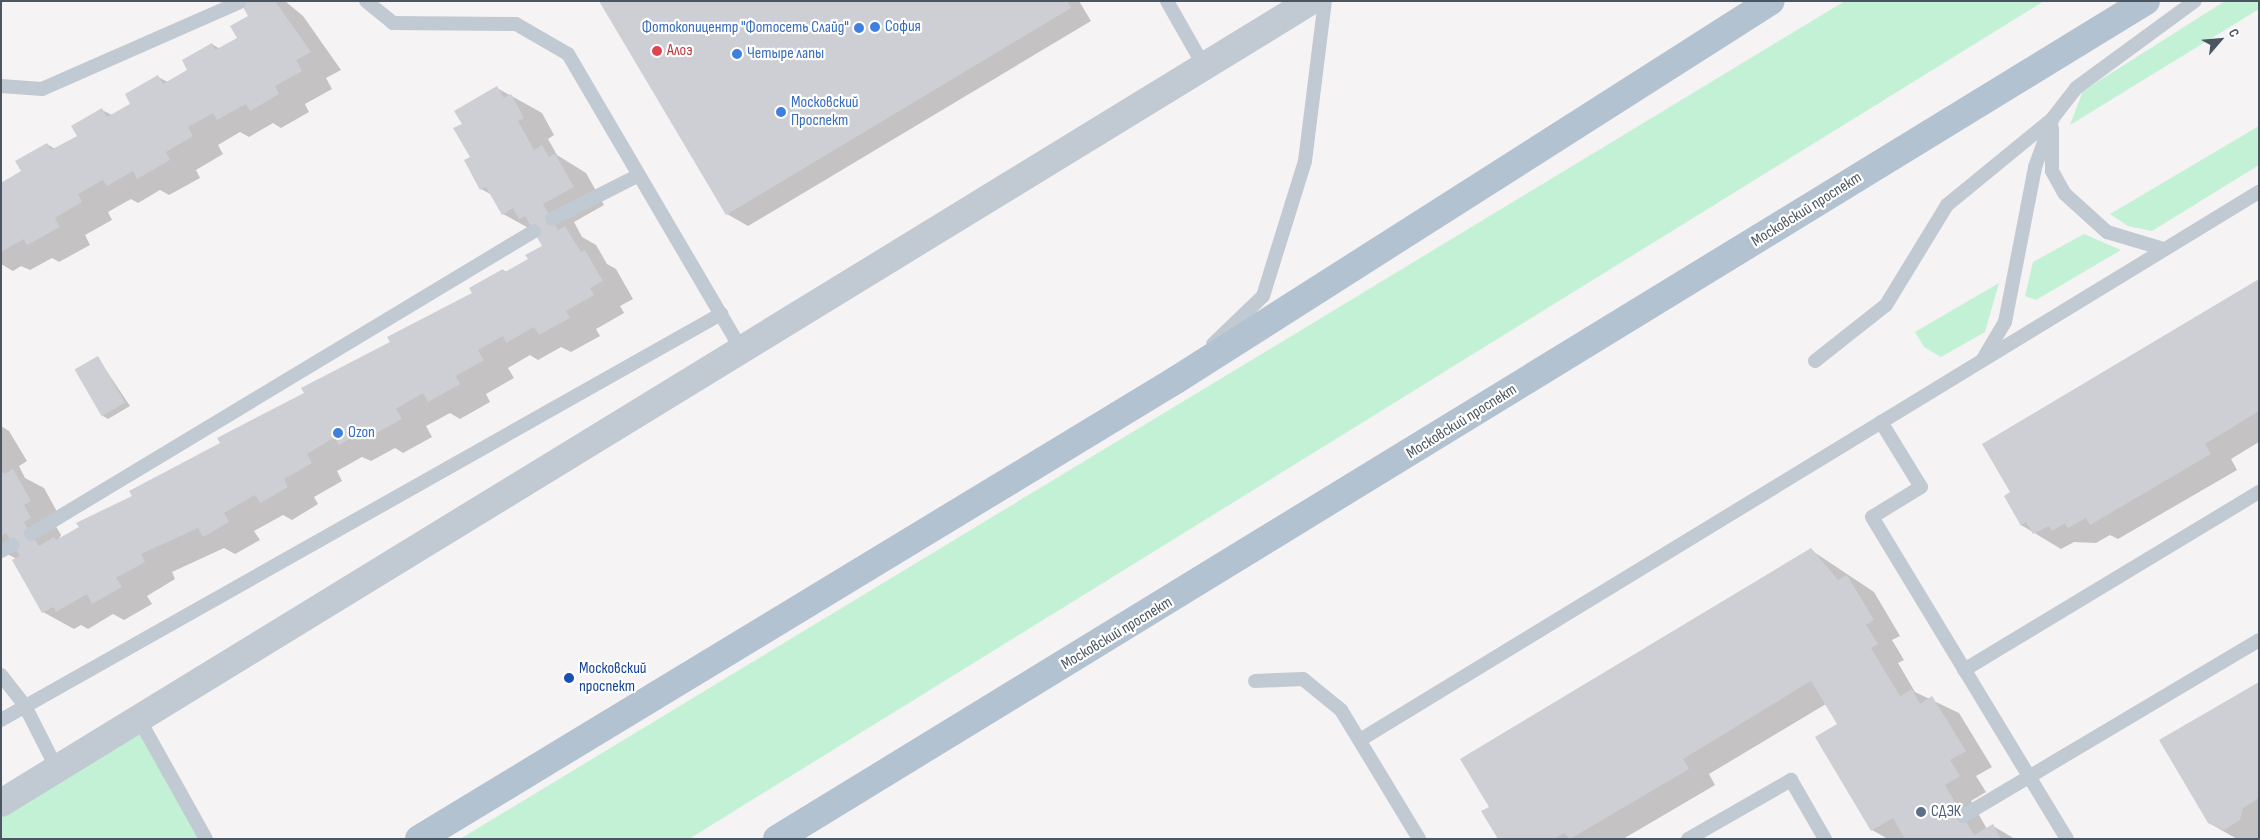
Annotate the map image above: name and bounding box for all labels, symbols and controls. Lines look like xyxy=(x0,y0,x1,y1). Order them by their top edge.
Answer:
north arrow xyxy=(2195,15,2245,65)
place label: София xyxy=(885,17,921,37)
place label: Фотокопицентр "Фотосеть Слайд" xyxy=(642,18,849,38)
marker: София xyxy=(869,21,881,33)
marker: Фотокопицентр "Фотосеть Слайд" xyxy=(853,22,865,34)
text: С xyxy=(2225,26,2243,40)
place label: Алоэ xyxy=(667,41,693,61)
place label: Четыре лапы xyxy=(747,44,824,64)
marker: Алоэ xyxy=(651,45,663,57)
marker: Четыре лапы xyxy=(731,48,743,60)
place label: Московский Проспект xyxy=(791,93,859,131)
marker: Московский Проспект xyxy=(775,106,787,118)
street label: Московский проспект xyxy=(1748,168,1866,252)
street label: Московский проспект xyxy=(1403,380,1521,464)
place label: Ozon xyxy=(348,423,375,443)
marker: Ozon xyxy=(332,427,344,439)
street label: Московский проспект xyxy=(1058,593,1176,675)
place label: Московский проспект xyxy=(579,659,647,697)
marker: Московский проспект xyxy=(563,672,575,684)
place label: СДЭК xyxy=(1931,802,1961,822)
marker: СДЭК xyxy=(1915,806,1927,818)

